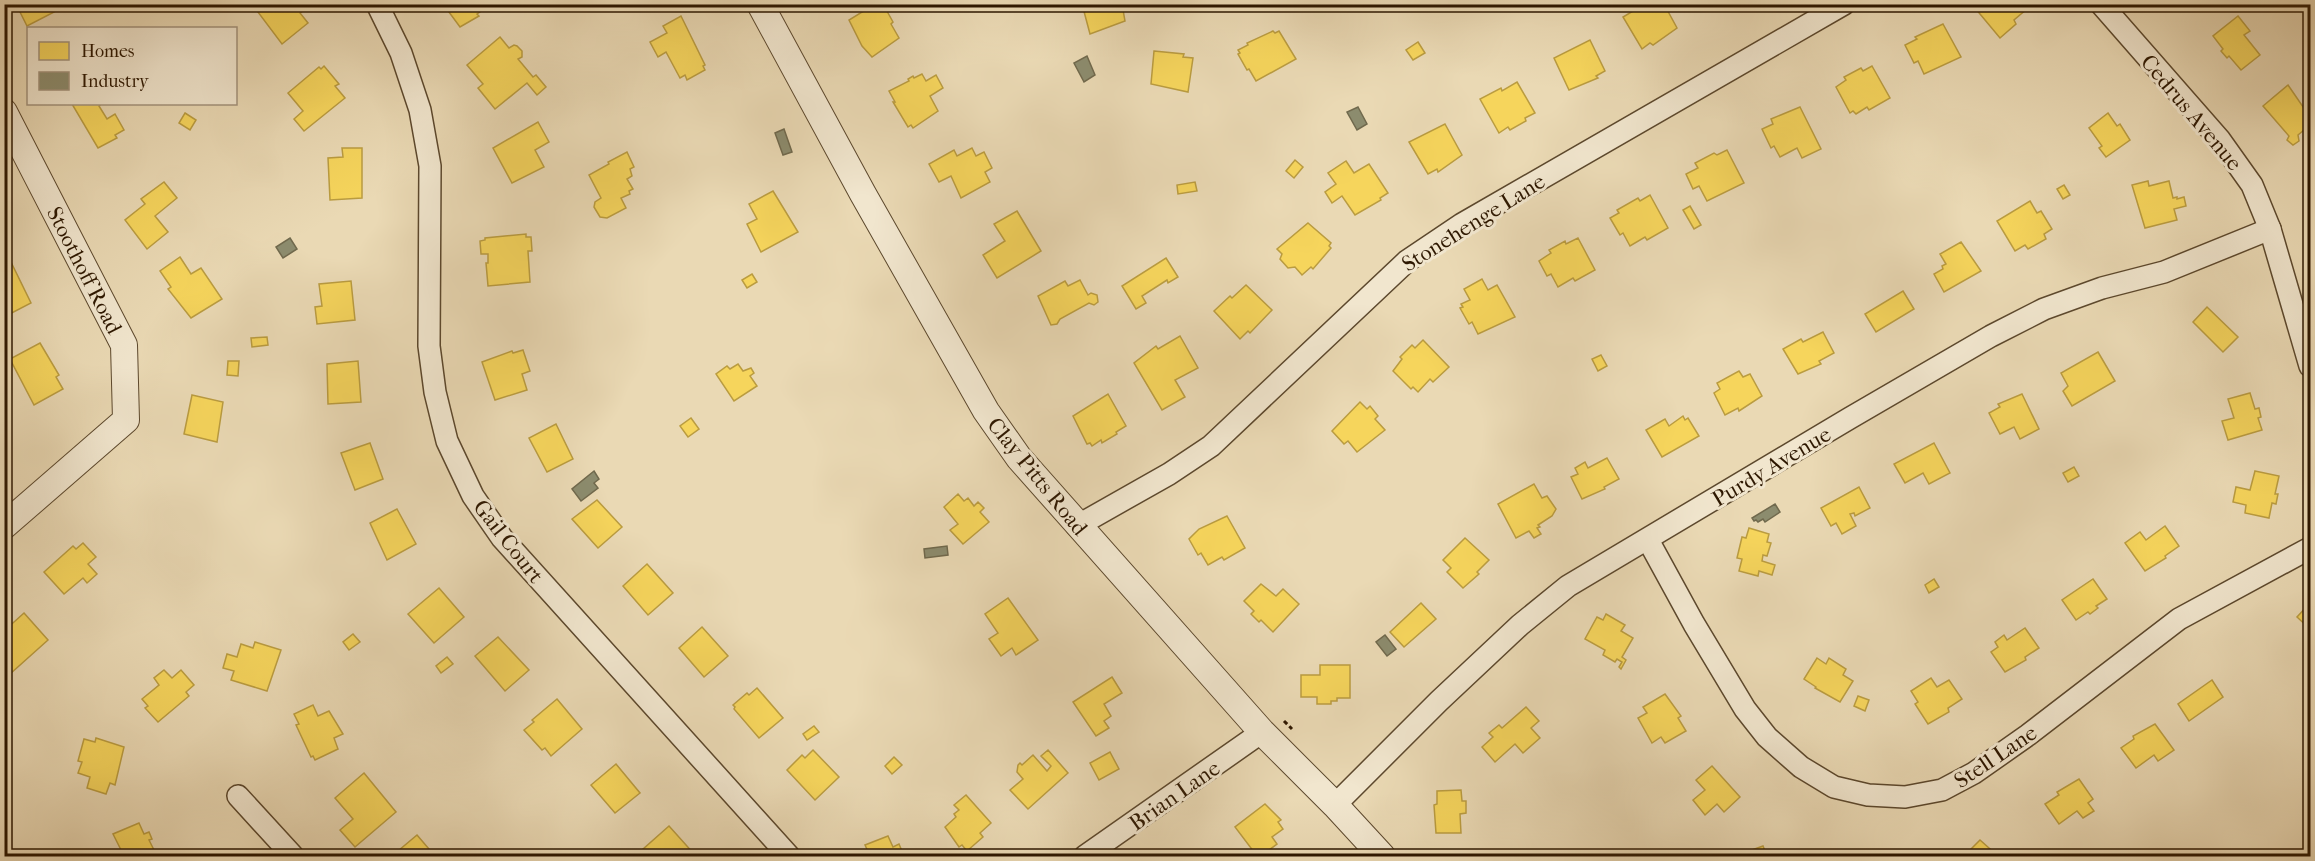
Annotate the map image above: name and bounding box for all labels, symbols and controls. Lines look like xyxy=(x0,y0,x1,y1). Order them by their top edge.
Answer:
legend xyxy=(27,27,237,105)
text: Homes xyxy=(81,41,135,62)
street label: Cedrus Avenue xyxy=(2135,49,2247,176)
text: Industry xyxy=(81,71,150,92)
street label: Stonehenge Lane xyxy=(1397,168,1550,277)
street label: Stoothoff Road xyxy=(41,202,128,339)
street label: Clay Pitts Road xyxy=(982,412,1093,542)
street label: Purdy Avenue xyxy=(1707,421,1836,512)
street label: Gail Court xyxy=(468,495,549,589)
street label: Stell Lane xyxy=(1949,720,2042,794)
street label: Brian Lane xyxy=(1124,755,1225,837)

